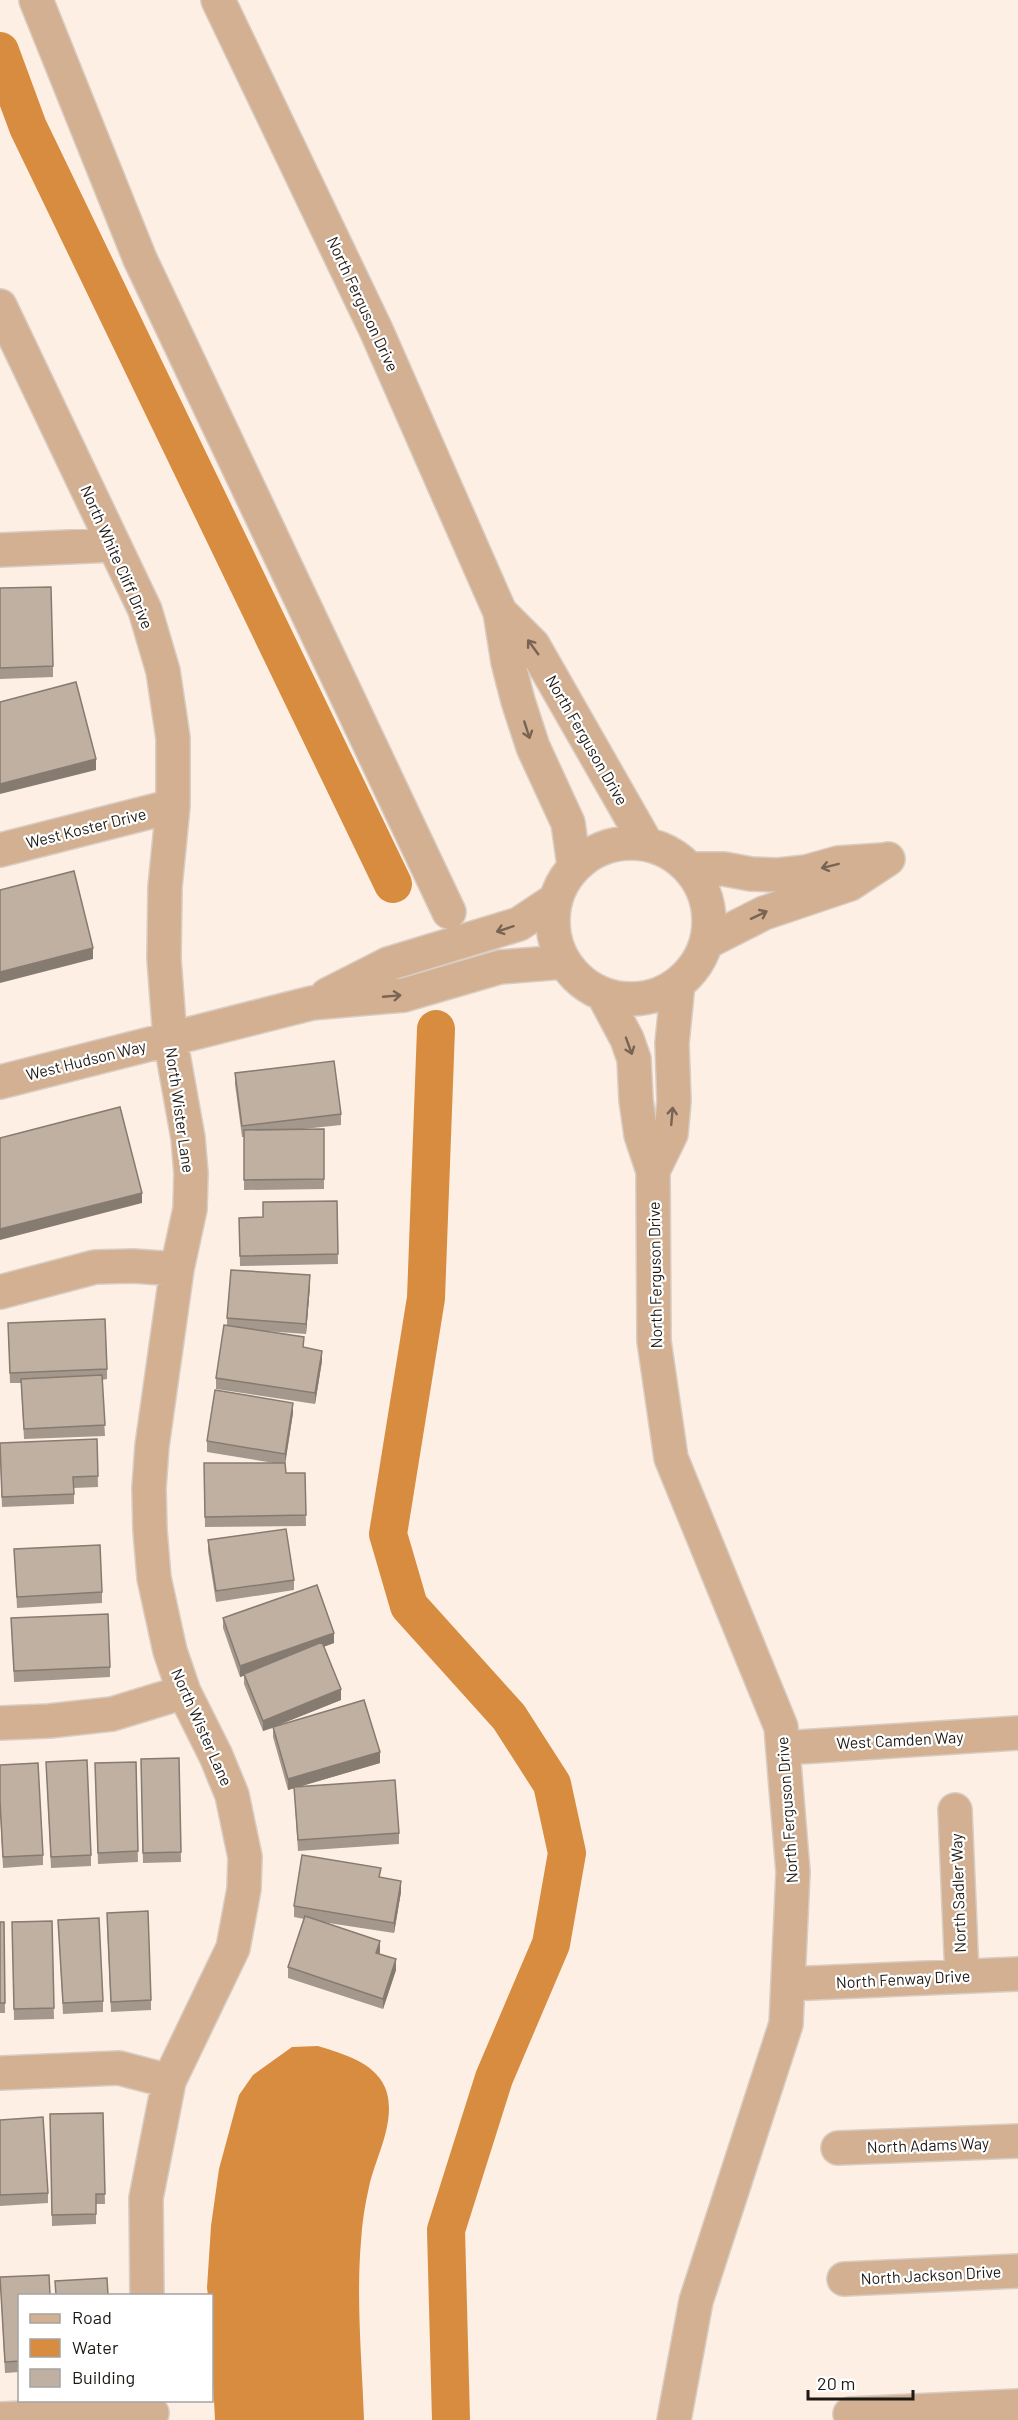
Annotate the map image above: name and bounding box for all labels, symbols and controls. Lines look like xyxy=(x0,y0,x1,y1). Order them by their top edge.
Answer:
street label: North Ferguson Drive xyxy=(324,233,403,374)
street label: North White Cliff Drive xyxy=(77,482,158,631)
one-way arrow xyxy=(526,639,539,655)
street label: North Ferguson Drive xyxy=(542,671,632,808)
one-way arrow xyxy=(523,720,534,739)
street label: West Koster Drive xyxy=(24,803,148,852)
one-way arrow xyxy=(821,860,840,872)
one-way arrow xyxy=(750,909,768,921)
one-way arrow xyxy=(496,924,515,935)
one-way arrow xyxy=(381,990,401,1001)
street label: West Hudson Way xyxy=(24,1035,149,1084)
one-way arrow xyxy=(625,1037,636,1055)
street label: North Wister Lane xyxy=(162,1046,199,1174)
one-way arrow xyxy=(667,1107,678,1127)
street label: North Ferguson Drive xyxy=(644,1201,665,1349)
street label: North Wister Lane xyxy=(168,1665,237,1788)
street label: West Camden Way xyxy=(836,1727,965,1752)
street label: North Ferguson Drive xyxy=(772,1736,801,1884)
street label: North Sadler Way xyxy=(946,1832,969,1953)
street label: North Fenway Drive xyxy=(835,1965,971,1992)
street label: North Adams Way xyxy=(866,2133,990,2156)
street label: North Jackson Drive xyxy=(860,2261,1002,2288)
legend xyxy=(18,2294,213,2402)
text: Road xyxy=(72,2306,112,2328)
text: Water xyxy=(72,2336,119,2358)
scale bar xyxy=(808,2363,913,2401)
text: Building xyxy=(72,2366,135,2388)
text: 20 m xyxy=(817,2372,855,2394)

